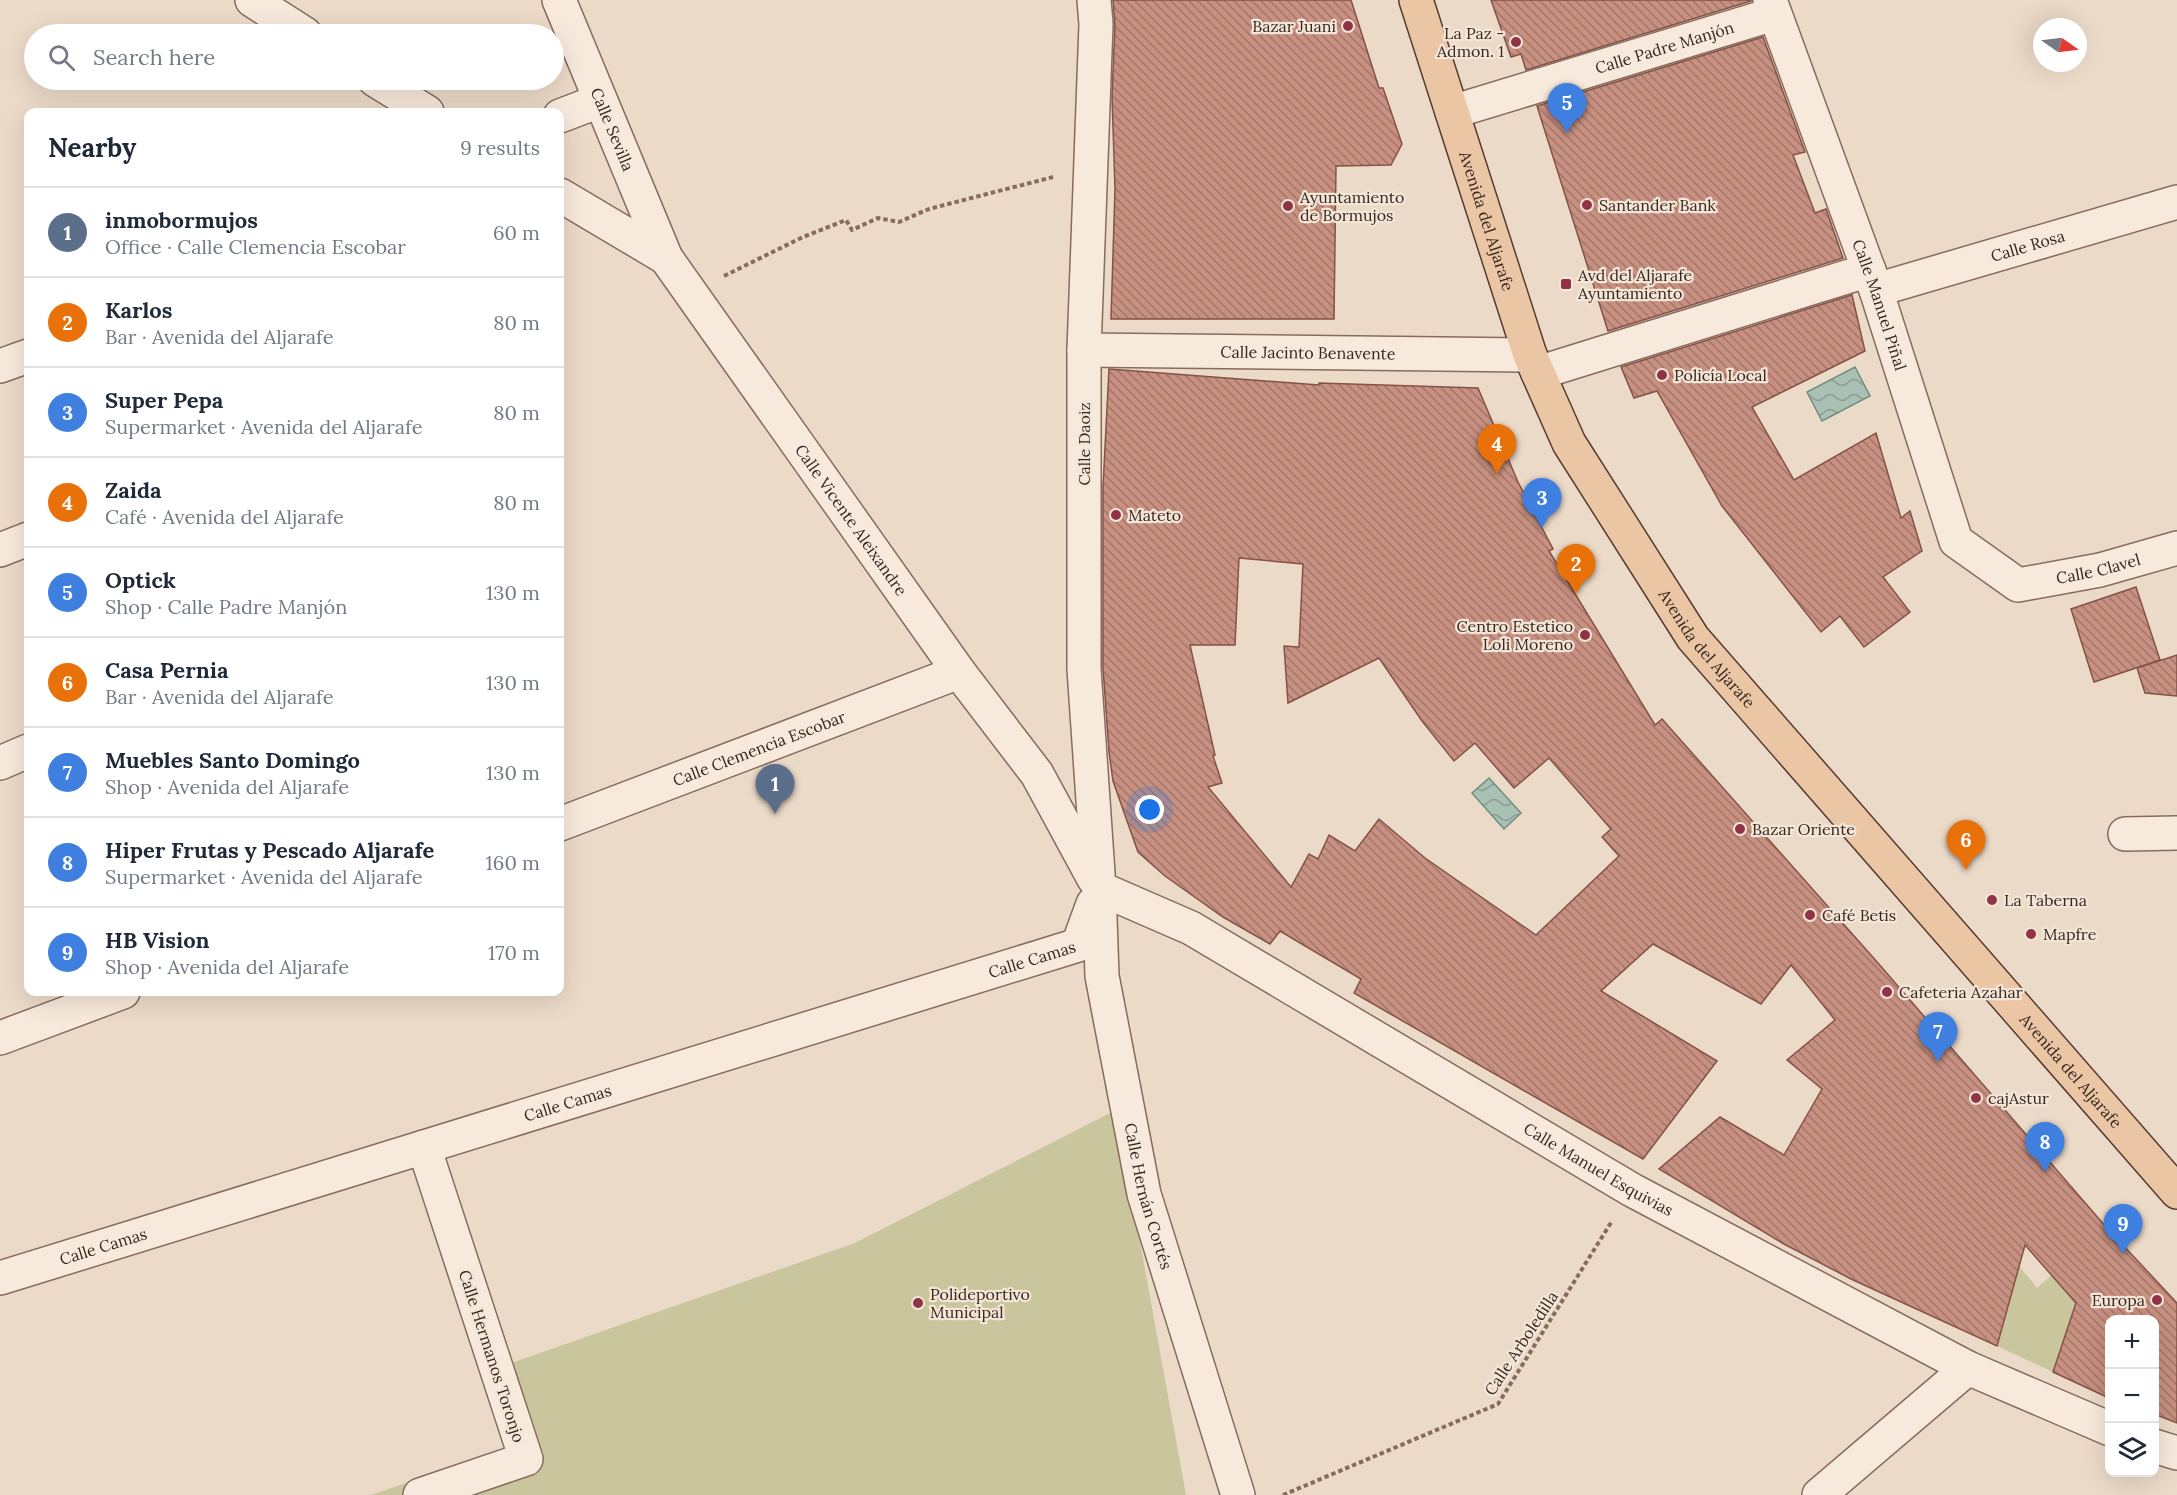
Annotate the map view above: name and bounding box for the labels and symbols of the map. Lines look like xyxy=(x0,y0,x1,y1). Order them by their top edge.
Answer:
place label: Bazar Juani xyxy=(1252,16,1336,36)
street label: Calle Padre Manjón xyxy=(1593,17,1737,78)
north arrow xyxy=(2033,18,2087,72)
marker: Bazar Juani xyxy=(1341,19,1355,33)
place label: La Paz - Admon. 1 xyxy=(1436,23,1504,61)
marker: La Paz - Admon. 1 xyxy=(1509,35,1523,49)
pin: 5 xyxy=(1548,84,1586,133)
street label: Calle Sevilla xyxy=(586,85,639,174)
street label: Avenida del Aljarafe xyxy=(1455,148,1519,294)
place label: Ayuntamiento de Bormujos xyxy=(1299,187,1404,225)
place label: Santander Bank xyxy=(1599,195,1716,215)
marker: Santander Bank xyxy=(1580,198,1594,212)
marker: Ayuntamiento de Bormujos xyxy=(1281,199,1295,213)
street label: Calle Rosa xyxy=(1988,225,2067,266)
street label: Calle Manuel Piñal xyxy=(1848,236,1911,373)
place label: Avd del Aljarafe Ayuntamiento xyxy=(1577,265,1692,303)
marker: Avd del Aljarafe Ayuntamiento xyxy=(1559,277,1573,291)
street label: Calle Jacinto Benavente xyxy=(1220,342,1396,363)
place label: Policía Local xyxy=(1674,365,1767,385)
marker: Policía Local xyxy=(1655,368,1669,382)
street label: Calle Daoiz xyxy=(1074,402,1094,486)
pin: 4 xyxy=(1478,424,1516,474)
street label: Calle Vicente Aleixandre xyxy=(791,440,912,600)
pin: 3 xyxy=(1522,478,1562,528)
place label: Mateto xyxy=(1128,505,1181,525)
marker: Mateto xyxy=(1109,508,1123,522)
pin: 2 xyxy=(1556,544,1596,594)
street label: Calle Clavel xyxy=(2054,549,2142,588)
street label: Avenida del Aljarafe xyxy=(1654,585,1760,712)
place label: Centro Estetico Loli Moreno xyxy=(1456,616,1573,654)
marker: Centro Estetico Loli Moreno xyxy=(1578,628,1592,642)
street label: Calle Clemencia Escobar xyxy=(670,706,848,790)
pin: 1 xyxy=(756,764,794,814)
your location xyxy=(1135,795,1164,824)
place label: Bazar Oriente xyxy=(1752,819,1855,839)
pin: 6 xyxy=(1946,820,1986,870)
marker: Bazar Oriente xyxy=(1733,822,1747,836)
place label: La Taberna xyxy=(2004,890,2087,910)
marker: La Taberna xyxy=(1985,893,1999,907)
place label: Café Betis xyxy=(1822,905,1896,925)
marker: Café Betis xyxy=(1803,908,1817,922)
place label: Mapfre xyxy=(2043,924,2097,944)
marker: Mapfre xyxy=(2024,927,2038,941)
street label: Calle Camas xyxy=(986,936,1078,982)
place label: Cafeteria Azahar xyxy=(1899,982,2023,1002)
marker: Cafeteria Azahar xyxy=(1880,985,1894,999)
street label: Avenida del Aljarafe xyxy=(2015,1009,2127,1132)
pin: 7 xyxy=(1918,1012,1958,1062)
street label: Calle Camas xyxy=(521,1080,614,1126)
place label: cajAstur xyxy=(1988,1088,2049,1108)
marker: cajAstur xyxy=(1969,1091,1983,1105)
street label: Calle Manuel Esquivias xyxy=(1520,1118,1677,1220)
street label: Calle Hernán Cortés xyxy=(1121,1121,1177,1272)
pin: 8 xyxy=(2026,1122,2064,1172)
pin: 9 xyxy=(2104,1204,2142,1254)
street label: Calle Camas xyxy=(57,1223,149,1269)
street label: Calle Hermanos Toronjo xyxy=(455,1267,529,1445)
place label: Polideportivo Municipal xyxy=(930,1284,1030,1322)
street label: Calle Arboledilla xyxy=(1480,1287,1562,1399)
place label: Europa xyxy=(2092,1290,2145,1310)
marker: Europa xyxy=(2150,1293,2164,1307)
marker: Polideportivo Municipal xyxy=(911,1296,925,1310)

